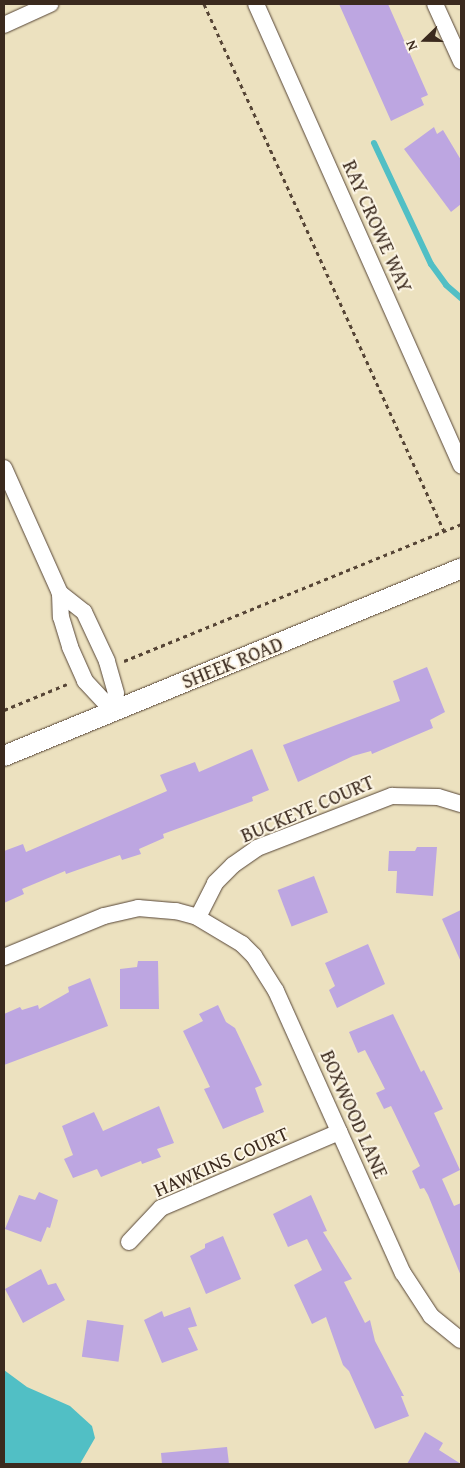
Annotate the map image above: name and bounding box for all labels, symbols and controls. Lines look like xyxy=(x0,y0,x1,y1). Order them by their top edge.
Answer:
north arrow xyxy=(400,15,450,65)
text: N xyxy=(400,38,422,54)
street label: RAY CROWE WAY xyxy=(338,156,418,296)
street label: SHEEK ROAD xyxy=(178,631,286,693)
street label: BUCKEYE COURT xyxy=(237,769,377,847)
street label: BOXWOOD LANE xyxy=(316,1046,394,1182)
street label: HAWKINS COURT xyxy=(150,1121,292,1201)

